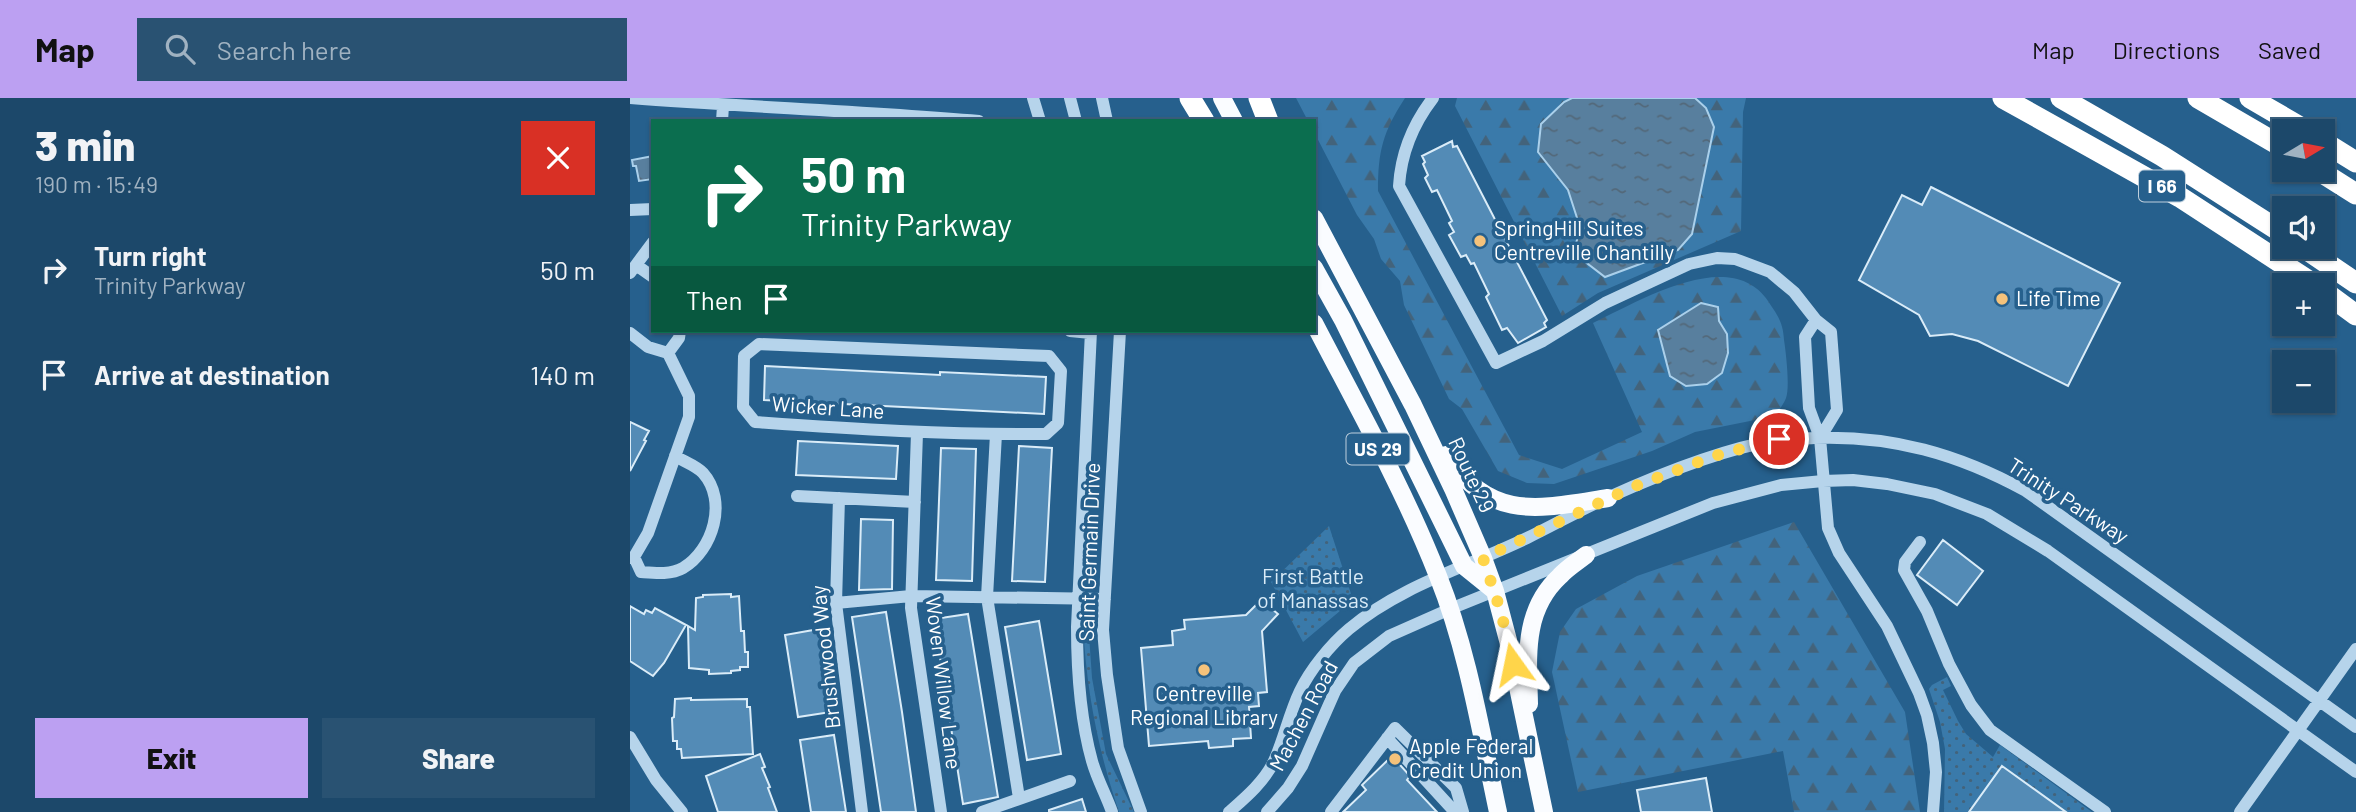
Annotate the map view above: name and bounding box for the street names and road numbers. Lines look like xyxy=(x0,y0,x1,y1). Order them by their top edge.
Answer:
road number: I 66 xyxy=(2139,170,2185,202)
street label: Wicker Lane xyxy=(771,390,885,423)
street label: Route 29 xyxy=(1444,433,1501,516)
road number: US 29 xyxy=(1346,434,1410,464)
street label: Trinity Parkway xyxy=(2004,452,2134,548)
street label: Saint Germain Drive xyxy=(1073,462,1104,642)
street label: Brushwood Way xyxy=(804,584,844,730)
street label: Woven Willow Lane xyxy=(922,595,967,770)
street label: Machen Road xyxy=(1263,656,1342,775)

